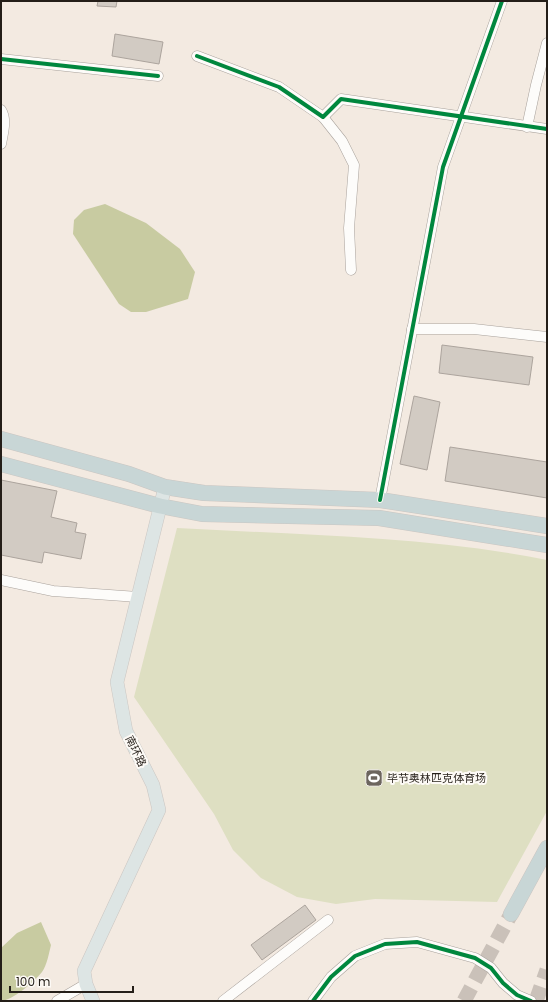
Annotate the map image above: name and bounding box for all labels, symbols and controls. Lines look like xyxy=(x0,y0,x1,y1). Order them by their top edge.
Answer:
street label: 南环路 xyxy=(122,733,150,769)
sports icon: 毕节奥林匹克体育场 xyxy=(364,768,384,788)
place label: 毕节奥林匹克体育场 xyxy=(387,770,486,786)
scale bar xyxy=(10,968,133,994)
text: 100 m xyxy=(16,973,50,990)

